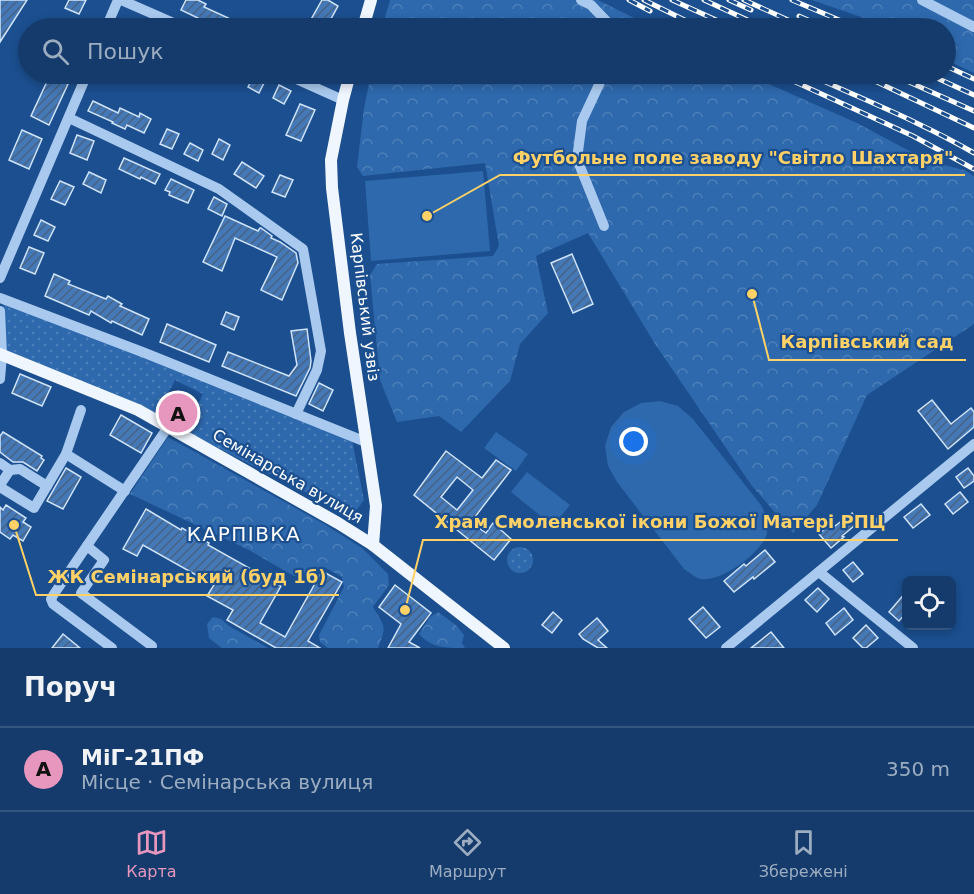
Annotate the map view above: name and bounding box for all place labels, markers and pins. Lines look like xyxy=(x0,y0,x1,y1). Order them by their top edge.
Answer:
callout: Футбольне поле заводу "Світло Шахтаря" xyxy=(500,139,965,175)
callout: Карпівський сад xyxy=(769,324,966,360)
pin: A xyxy=(158,390,198,436)
callout: Храм Смоленської ікони Божої Матері РПЦ xyxy=(423,504,898,540)
callout: ЖК Семінарський (буд 1б) xyxy=(36,559,339,595)

